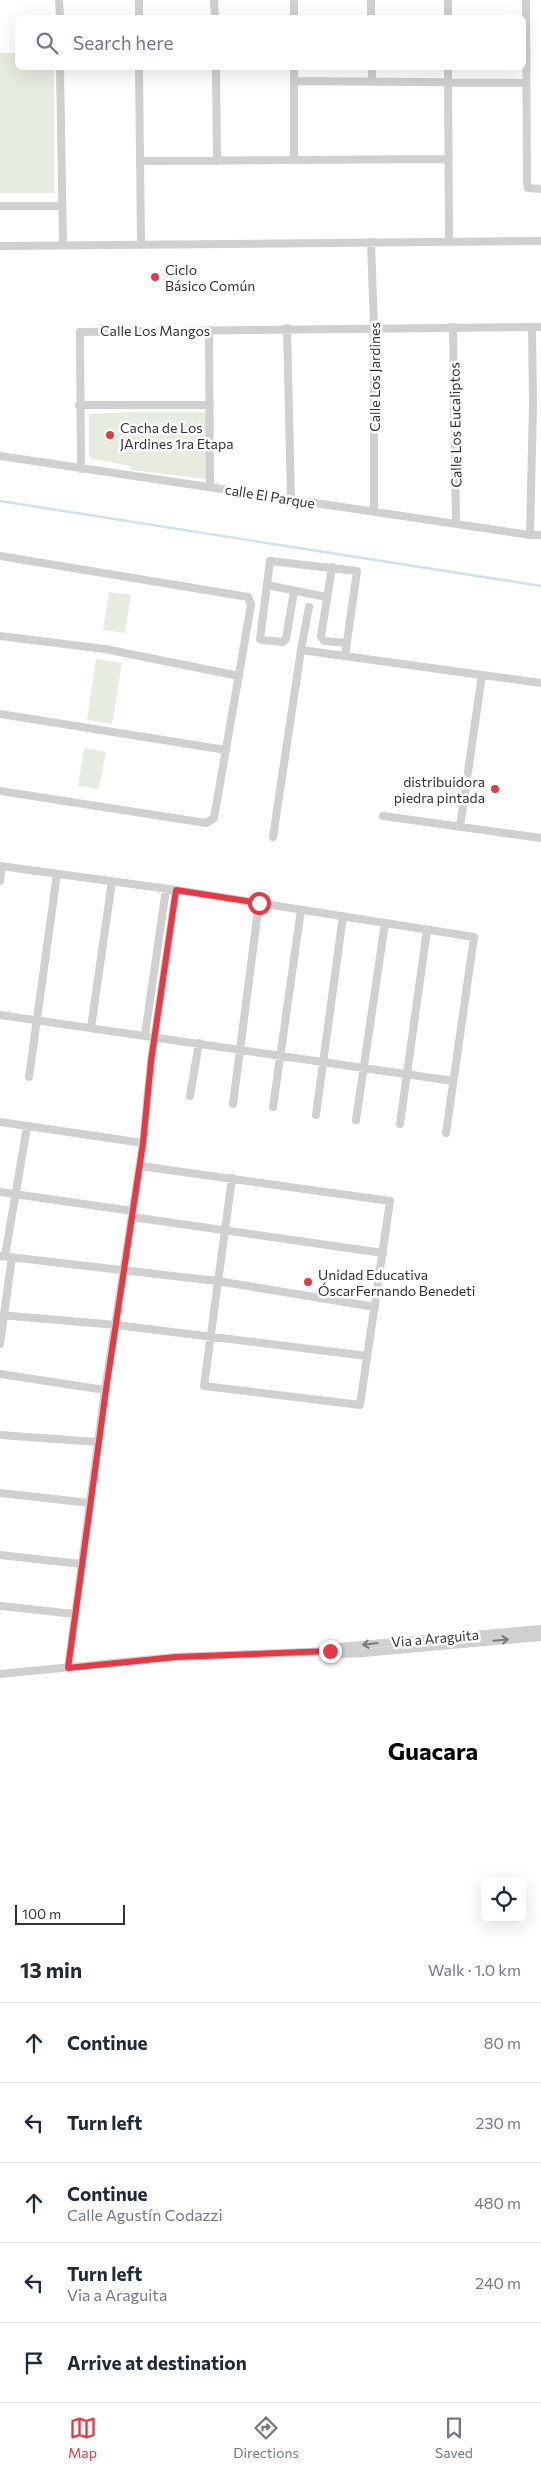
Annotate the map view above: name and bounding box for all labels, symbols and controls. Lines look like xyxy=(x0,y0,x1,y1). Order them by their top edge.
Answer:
search box xyxy=(15,15,526,70)
icon: search xyxy=(33,29,61,57)
text: Search here xyxy=(73,31,173,54)
place label: Ciclo Básico Común xyxy=(165,261,255,294)
marker: Ciclo Básico Común xyxy=(149,271,161,283)
street label: Calle Los Mangos xyxy=(100,322,210,339)
street label: Calle Los Jardines xyxy=(366,322,383,432)
street label: Calle Los Eucaliptos xyxy=(445,362,465,488)
place label: Cacha de Los JArdines 1ra Etapa xyxy=(120,419,234,452)
marker: Cacha de Los JArdines 1ra Etapa xyxy=(104,429,116,441)
street label: calle El Parque xyxy=(224,481,316,511)
place label: distribuidora piedra pintada xyxy=(394,773,485,806)
marker: distribuidora piedra pintada xyxy=(489,783,501,795)
route start xyxy=(248,892,271,915)
place label: Unidad Educativa ÓscarFernando Benedeti xyxy=(318,1266,475,1299)
marker: Unidad Educativa ÓscarFernando Benedeti xyxy=(302,1276,314,1288)
street label: Via a Araguita xyxy=(391,1626,479,1650)
one-way arrow xyxy=(492,1636,508,1645)
one-way arrow xyxy=(363,1639,379,1649)
route end xyxy=(319,1640,342,1663)
district label: Guacara xyxy=(388,1736,478,1765)
map controls xyxy=(481,1877,526,1922)
button: locate xyxy=(481,1877,526,1922)
scale bar xyxy=(15,1902,125,1925)
text: 100 m xyxy=(22,1905,61,1922)
text: 13 min xyxy=(20,1957,82,1982)
text: Walk · 1.0 km xyxy=(428,1960,521,1979)
icon: ahead xyxy=(20,2029,48,2057)
text: Continue xyxy=(67,2031,147,2054)
text: 80 m xyxy=(484,2033,521,2052)
icon: left xyxy=(20,2109,48,2137)
text: Turn left xyxy=(67,2111,142,2134)
text: 230 m xyxy=(476,2113,521,2132)
text: Continue xyxy=(67,2182,147,2205)
icon: ahead xyxy=(20,2189,48,2217)
text: 480 m xyxy=(474,2193,521,2212)
text: Calle Agustín Codazzi xyxy=(67,2205,223,2224)
text: Turn left xyxy=(67,2262,142,2285)
icon: left xyxy=(20,2269,48,2297)
text: 240 m xyxy=(475,2273,521,2292)
text: Via a Araguita xyxy=(67,2285,167,2304)
icon: arrive xyxy=(20,2349,48,2377)
text: Arrive at destination xyxy=(67,2351,247,2374)
tab: Map xyxy=(68,2414,97,2461)
tab: Directions xyxy=(233,2414,299,2461)
tab: Saved xyxy=(435,2414,473,2461)

